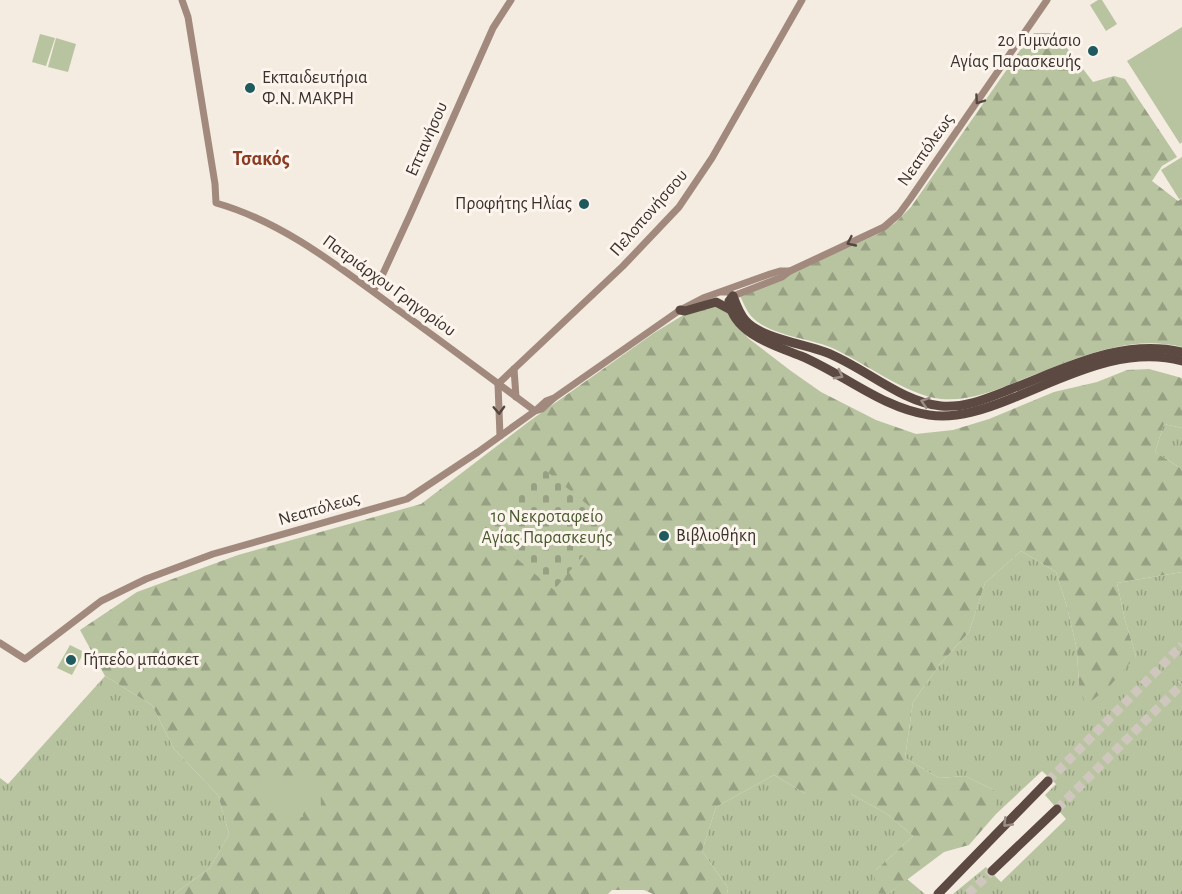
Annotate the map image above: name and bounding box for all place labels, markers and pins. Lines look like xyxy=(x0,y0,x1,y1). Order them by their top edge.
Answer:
place label: 2ο Γυμνάσιο Αγίας Παρασκευής xyxy=(950,32,1081,71)
marker: 2ο Γυμνάσιο Αγίας Παρασκευής xyxy=(1086,44,1100,58)
place label: Εκπαιδευτήρια Φ.Ν. ΜΑΚΡΗ xyxy=(262,69,368,108)
marker: Εκπαιδευτήρια Φ.Ν. ΜΑΚΡΗ xyxy=(243,81,257,95)
place label: Προφήτης Ηλίας xyxy=(455,194,572,213)
marker: Προφήτης Ηλίας xyxy=(577,197,591,211)
place label: Βιβλιοθήκη xyxy=(676,527,756,545)
marker: Βιβλιοθήκη xyxy=(657,529,671,543)
place label: Γήπεδο μπάσκετ xyxy=(83,651,199,669)
marker: Γήπεδο μπάσκετ xyxy=(64,653,78,667)

